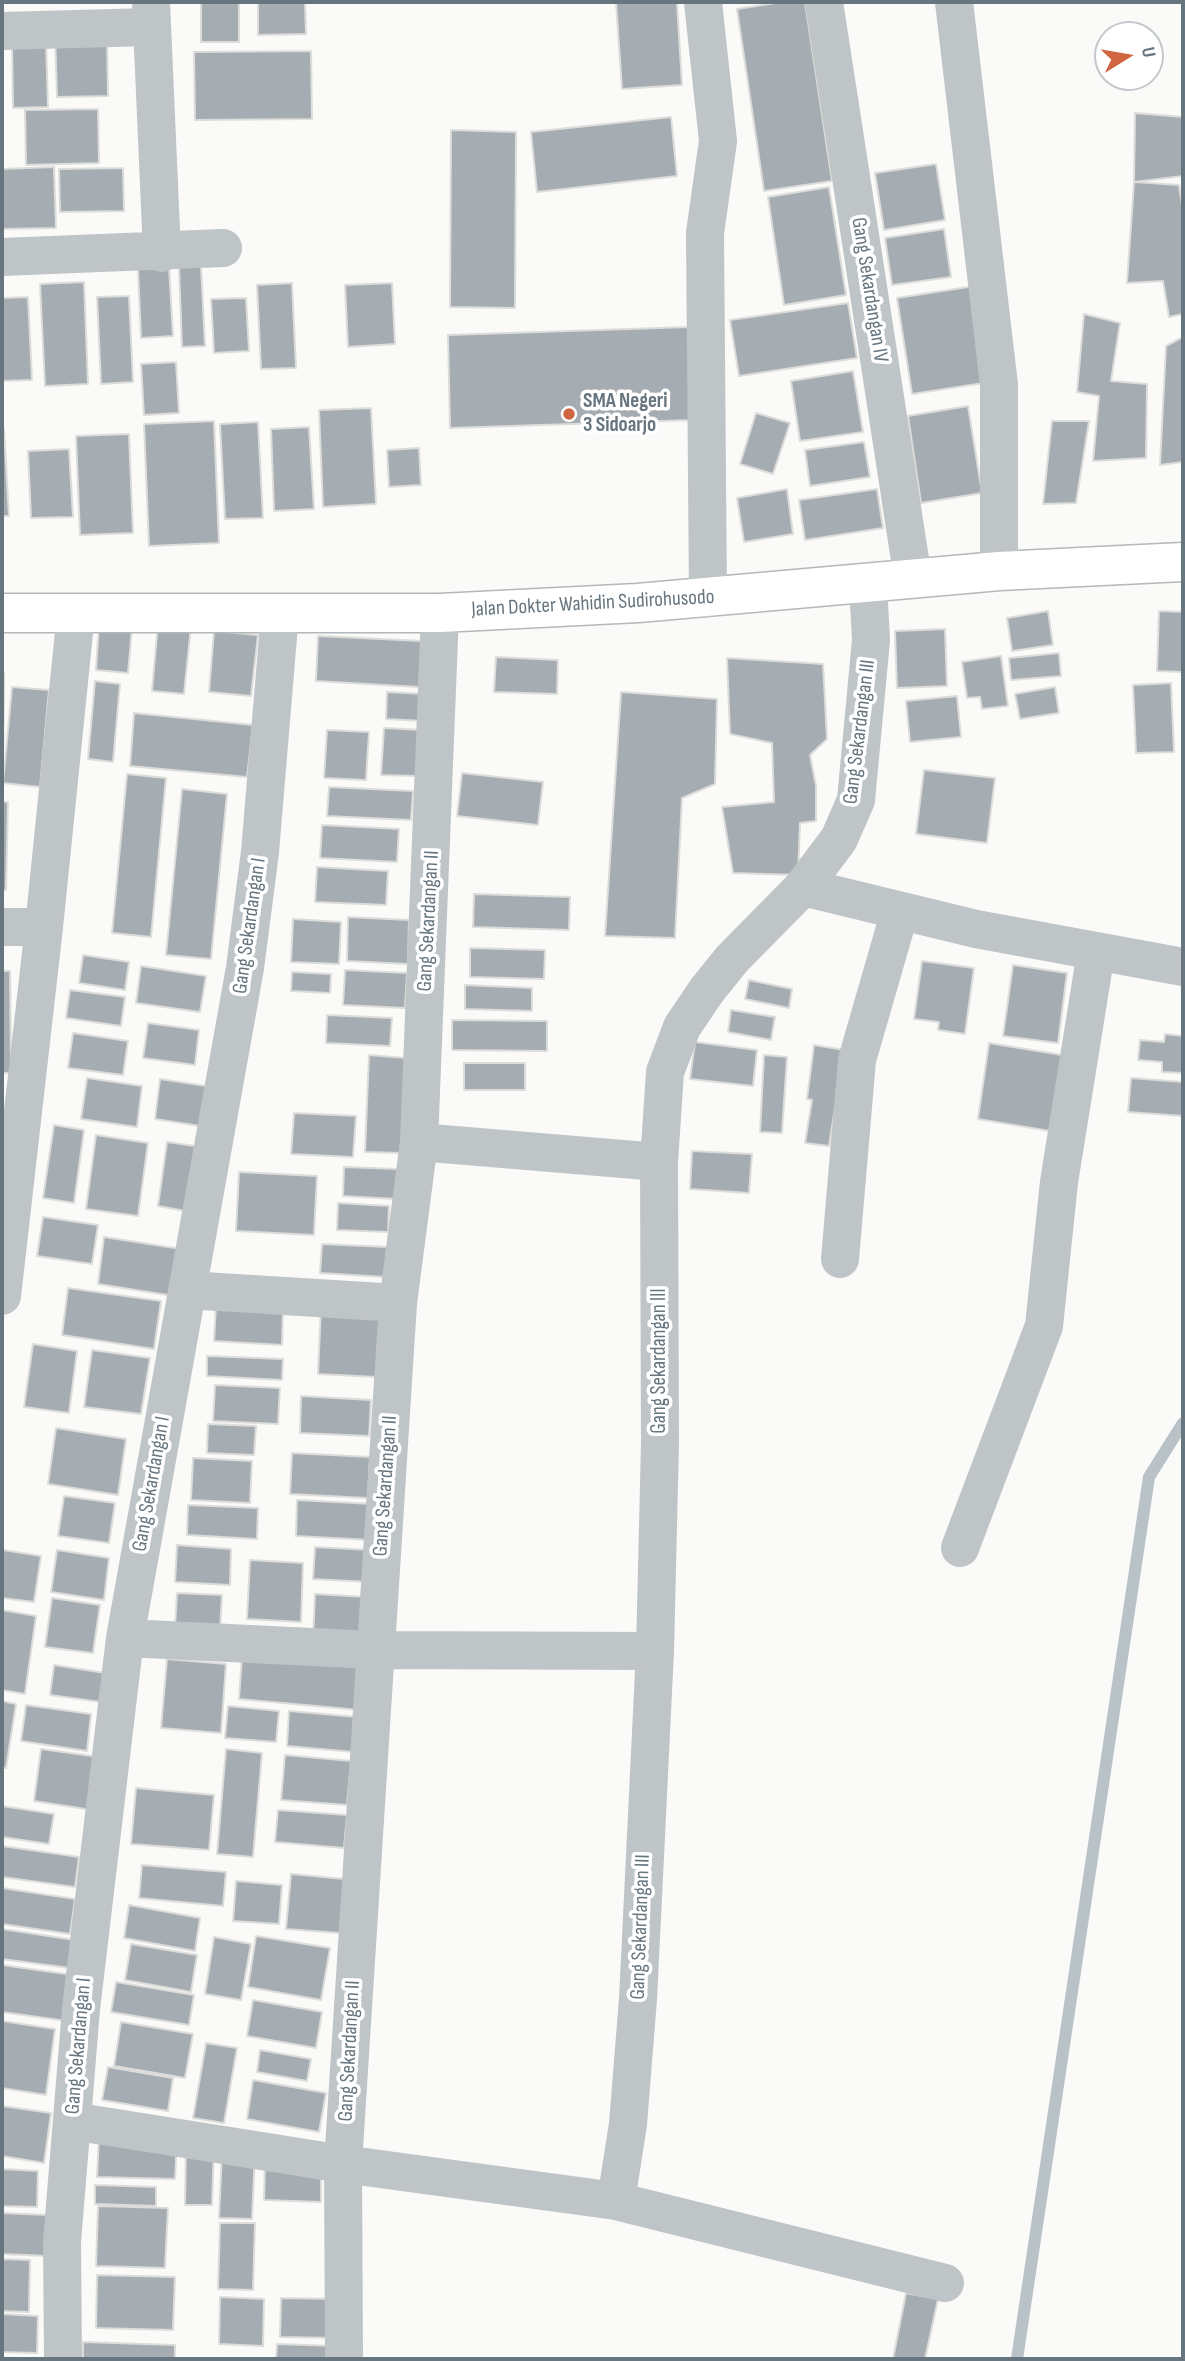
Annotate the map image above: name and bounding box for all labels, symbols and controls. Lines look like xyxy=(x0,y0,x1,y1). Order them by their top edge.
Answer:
north arrow xyxy=(1094,21,1164,91)
text: U xyxy=(1136,45,1160,59)
street label: Gang Sekardangan IV xyxy=(845,216,893,364)
place label: SMA Negeri 3 Sidoarjo xyxy=(583,389,668,439)
marker: SMA Negeri 3 Sidoarjo xyxy=(561,406,577,422)
street label: Jalan Dokter Wahidin Sudirohusodo xyxy=(471,585,715,623)
street label: Gang Sekardangan III xyxy=(839,658,881,806)
street label: Gang Sekardangan II xyxy=(413,850,445,992)
street label: Gang Sekardangan I xyxy=(228,856,272,996)
street label: Gang Sekardangan III xyxy=(647,1288,673,1434)
street label: Gang Sekardangan I xyxy=(128,1414,176,1554)
street label: Gang Sekardangan II xyxy=(369,1415,403,1557)
street label: Gang Sekardangan III xyxy=(626,1854,656,2000)
street label: Gang Sekardangan I xyxy=(60,1977,98,2115)
street label: Gang Sekardangan II xyxy=(334,1980,366,2122)

